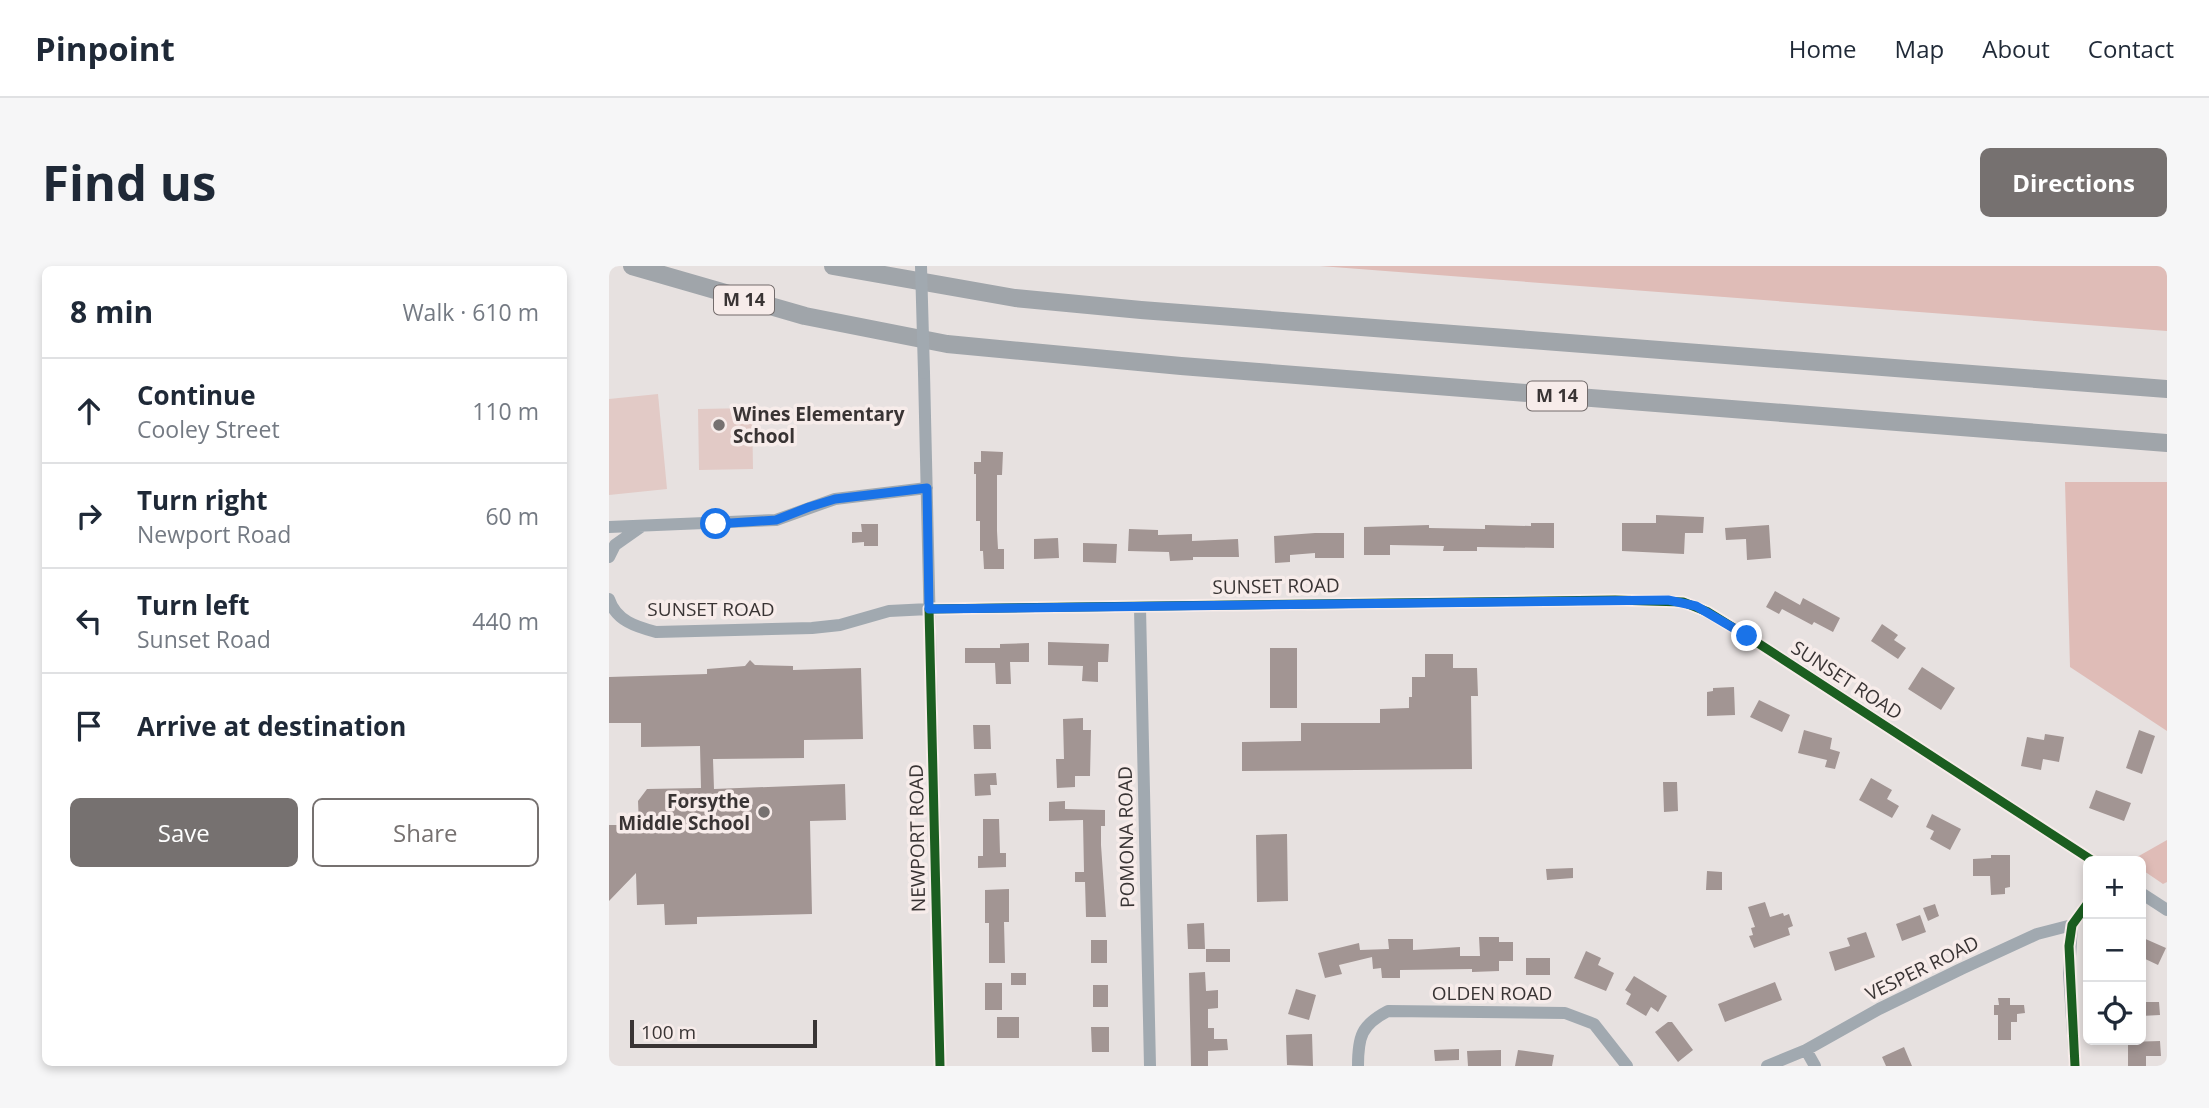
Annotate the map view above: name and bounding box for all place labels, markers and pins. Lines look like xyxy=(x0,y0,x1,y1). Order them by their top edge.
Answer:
place label: Wines Elementary School xyxy=(733,401,905,449)
marker: Wines Elementary School xyxy=(711,417,727,433)
place label: Forsythe Middle School xyxy=(618,788,750,836)
marker: Forsythe Middle School xyxy=(756,804,772,820)

